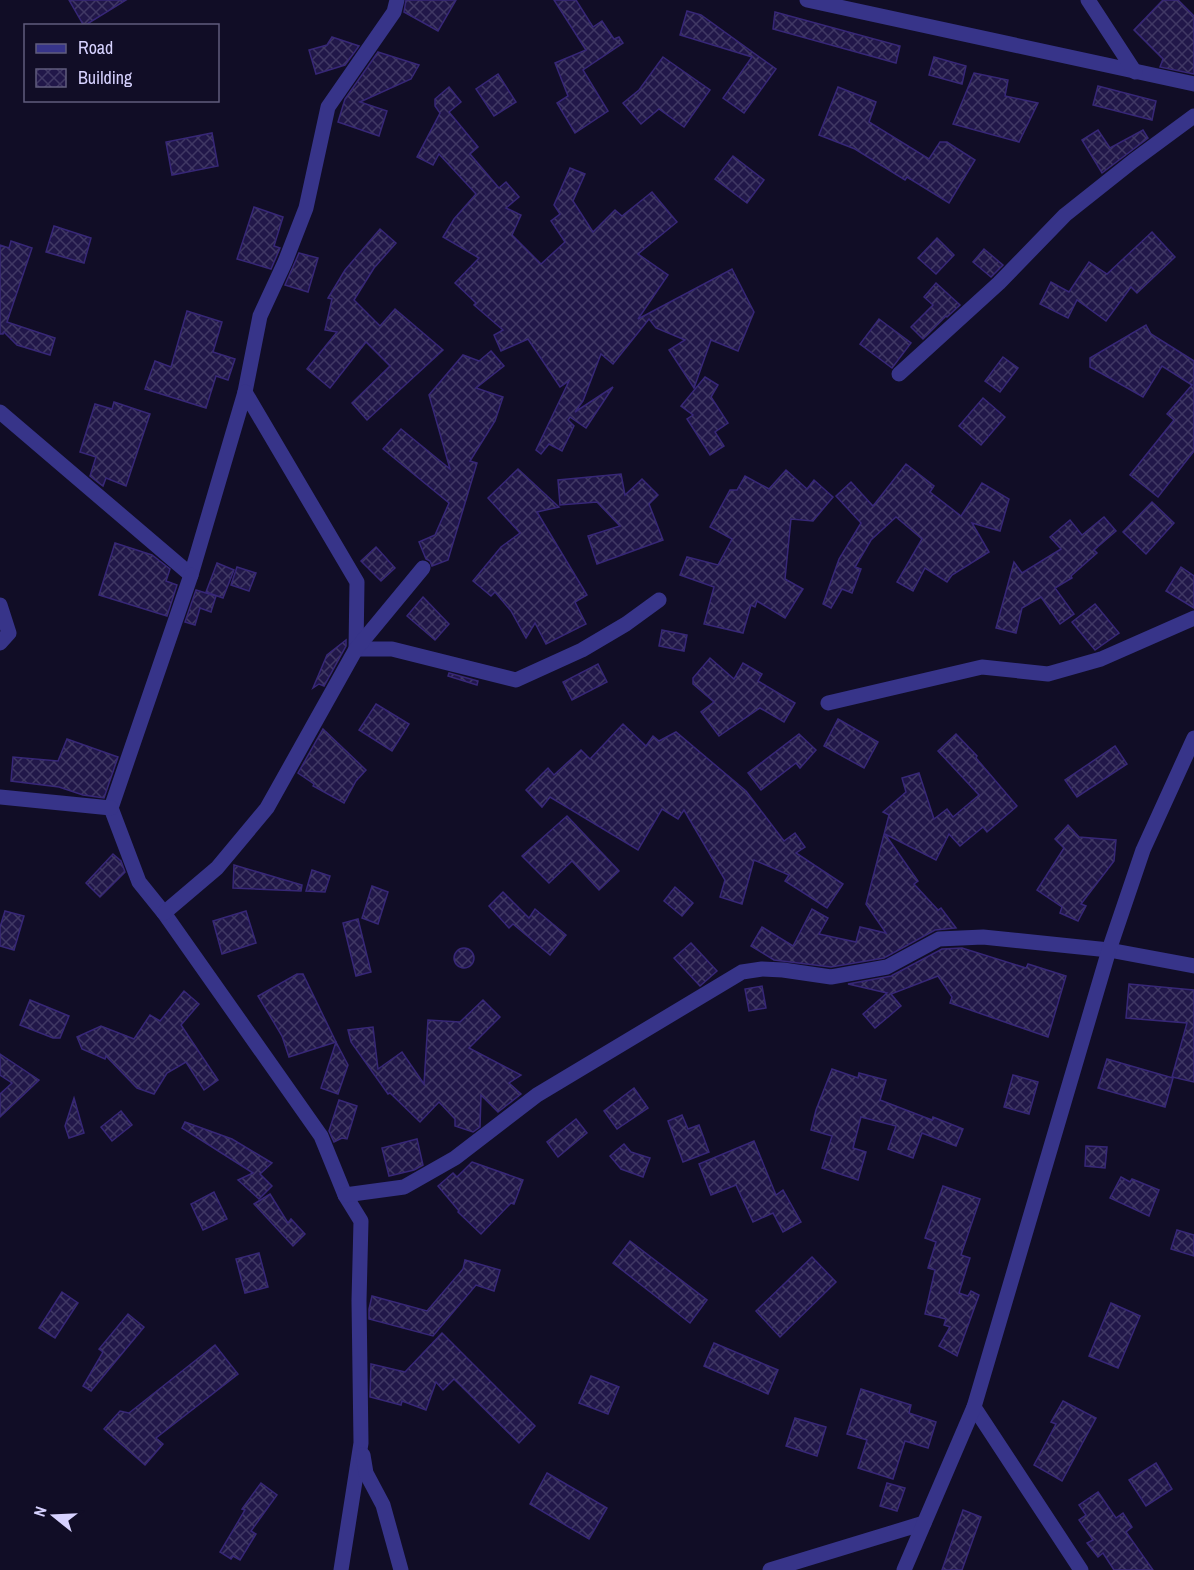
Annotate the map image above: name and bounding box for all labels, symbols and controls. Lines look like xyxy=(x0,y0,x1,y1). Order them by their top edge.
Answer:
legend xyxy=(24,24,219,102)
text: Road xyxy=(78,35,113,60)
text: Building xyxy=(78,65,133,90)
north arrow xyxy=(24,1486,84,1546)
text: N xyxy=(28,1503,52,1519)

